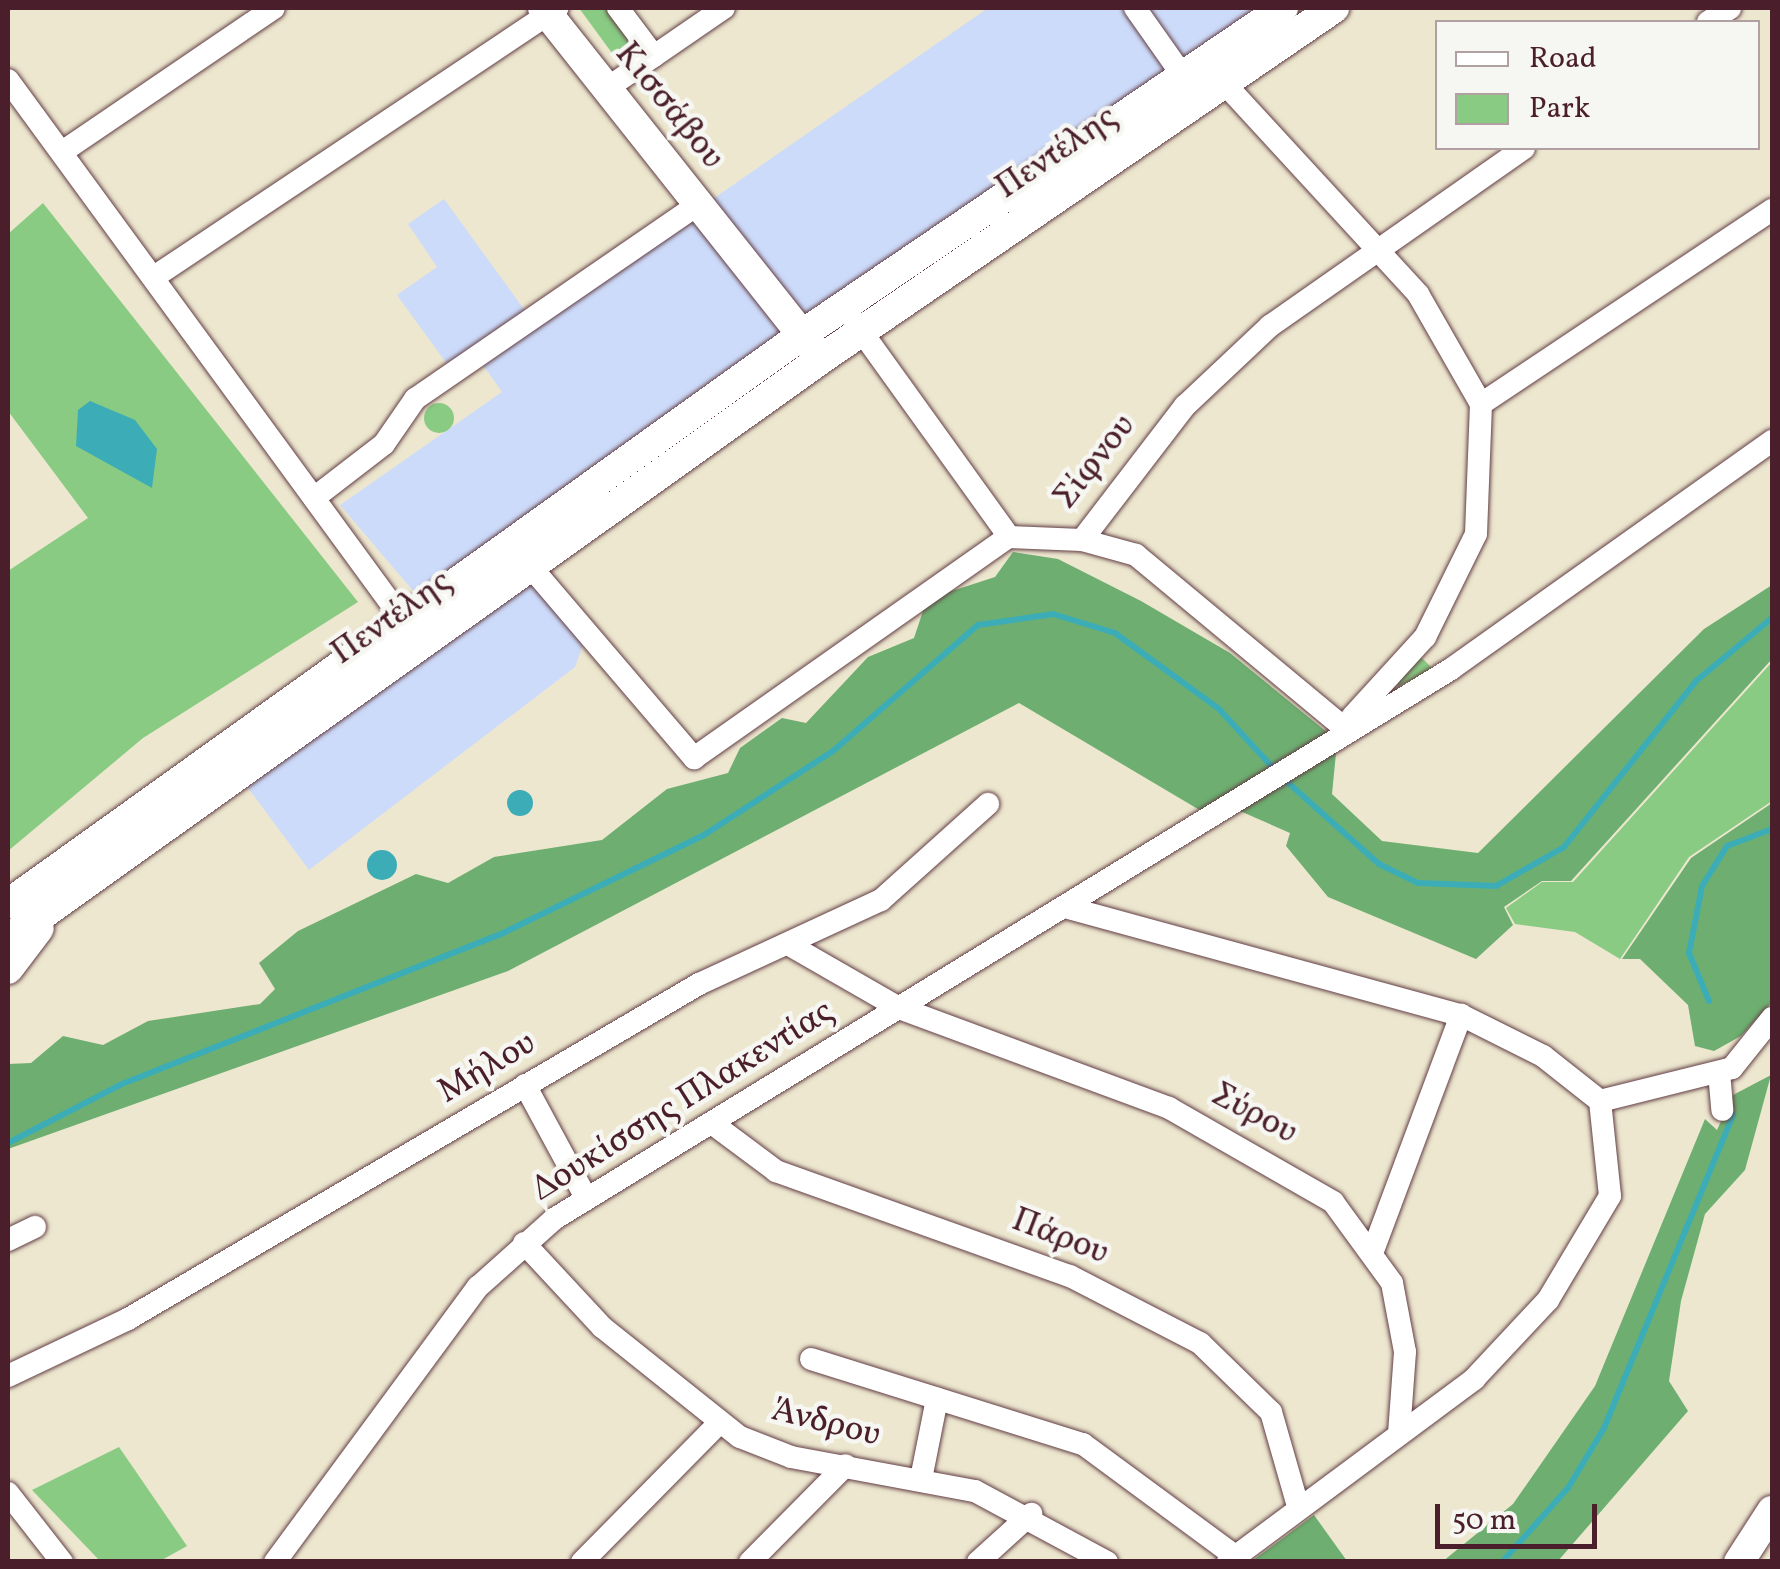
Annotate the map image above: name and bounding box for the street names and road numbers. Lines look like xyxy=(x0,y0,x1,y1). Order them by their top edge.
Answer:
street label: Κισσάβου xyxy=(605,34,733,178)
street label: Πεντέλης xyxy=(988,97,1126,209)
street label: Σίφνου xyxy=(1045,406,1145,518)
street label: Πεντέλης xyxy=(324,561,460,675)
street label: Δουκίσσης Πλακεντίας xyxy=(524,991,842,1211)
street label: Μήλου xyxy=(431,1023,543,1113)
street label: Σύρου xyxy=(1204,1074,1304,1154)
street label: Πάρου xyxy=(1006,1199,1114,1275)
street label: Άνδρου xyxy=(767,1389,885,1457)

